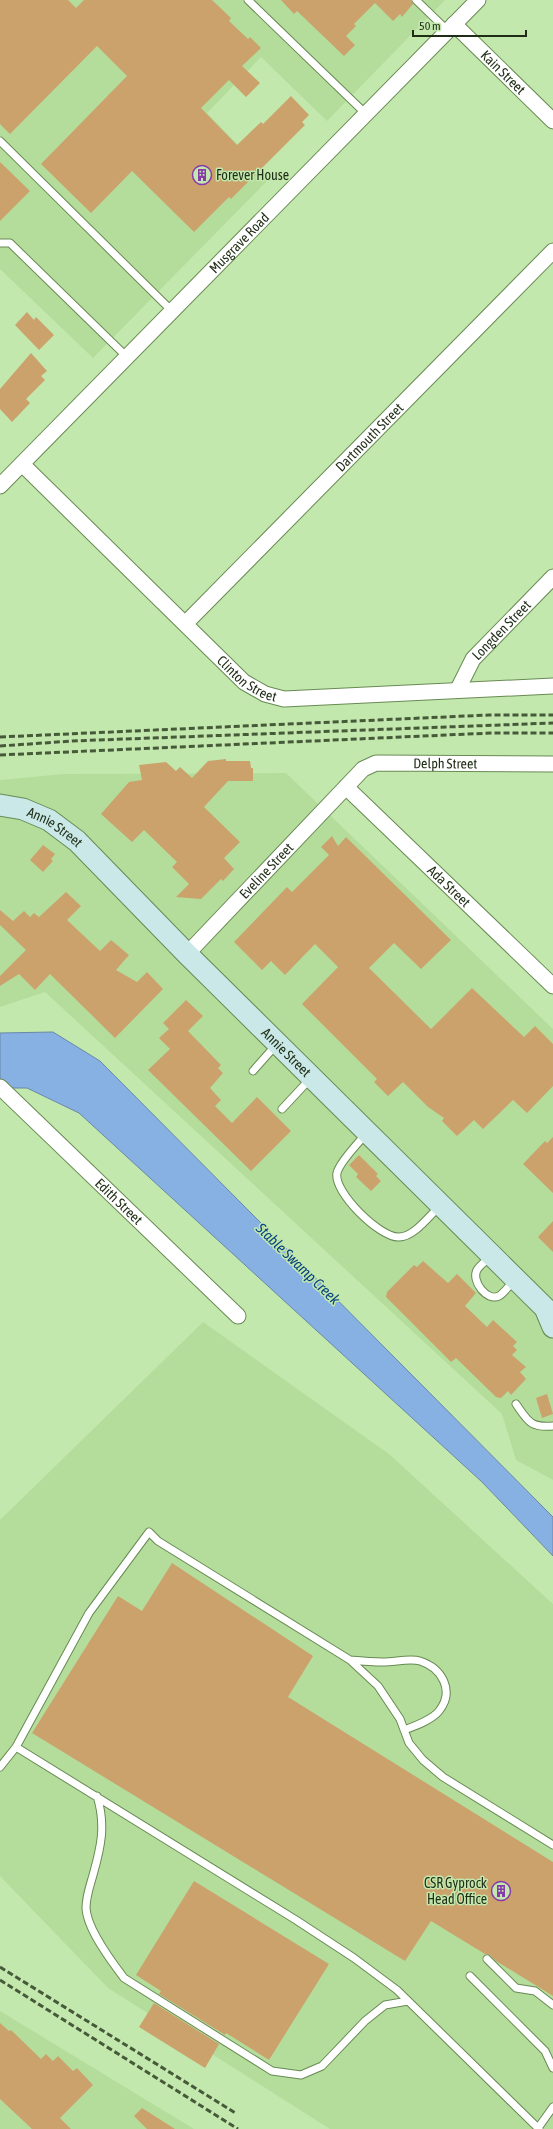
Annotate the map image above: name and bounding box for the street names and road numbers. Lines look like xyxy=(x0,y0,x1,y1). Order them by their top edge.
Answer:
street label: Kain Street xyxy=(478,47,529,98)
street label: Musgrave Road xyxy=(206,209,272,276)
street label: Dartmouth Street xyxy=(332,400,406,475)
street label: Longden Street xyxy=(469,597,534,663)
street label: Clinton Street xyxy=(214,652,278,705)
street label: Delph Street xyxy=(413,755,477,772)
street label: Annie Street xyxy=(25,804,86,850)
street label: Eveline Street xyxy=(236,840,296,902)
street label: Ada Street xyxy=(425,862,474,910)
street label: Annie Street xyxy=(258,1024,314,1080)
street label: Edith Street xyxy=(92,1175,146,1228)

